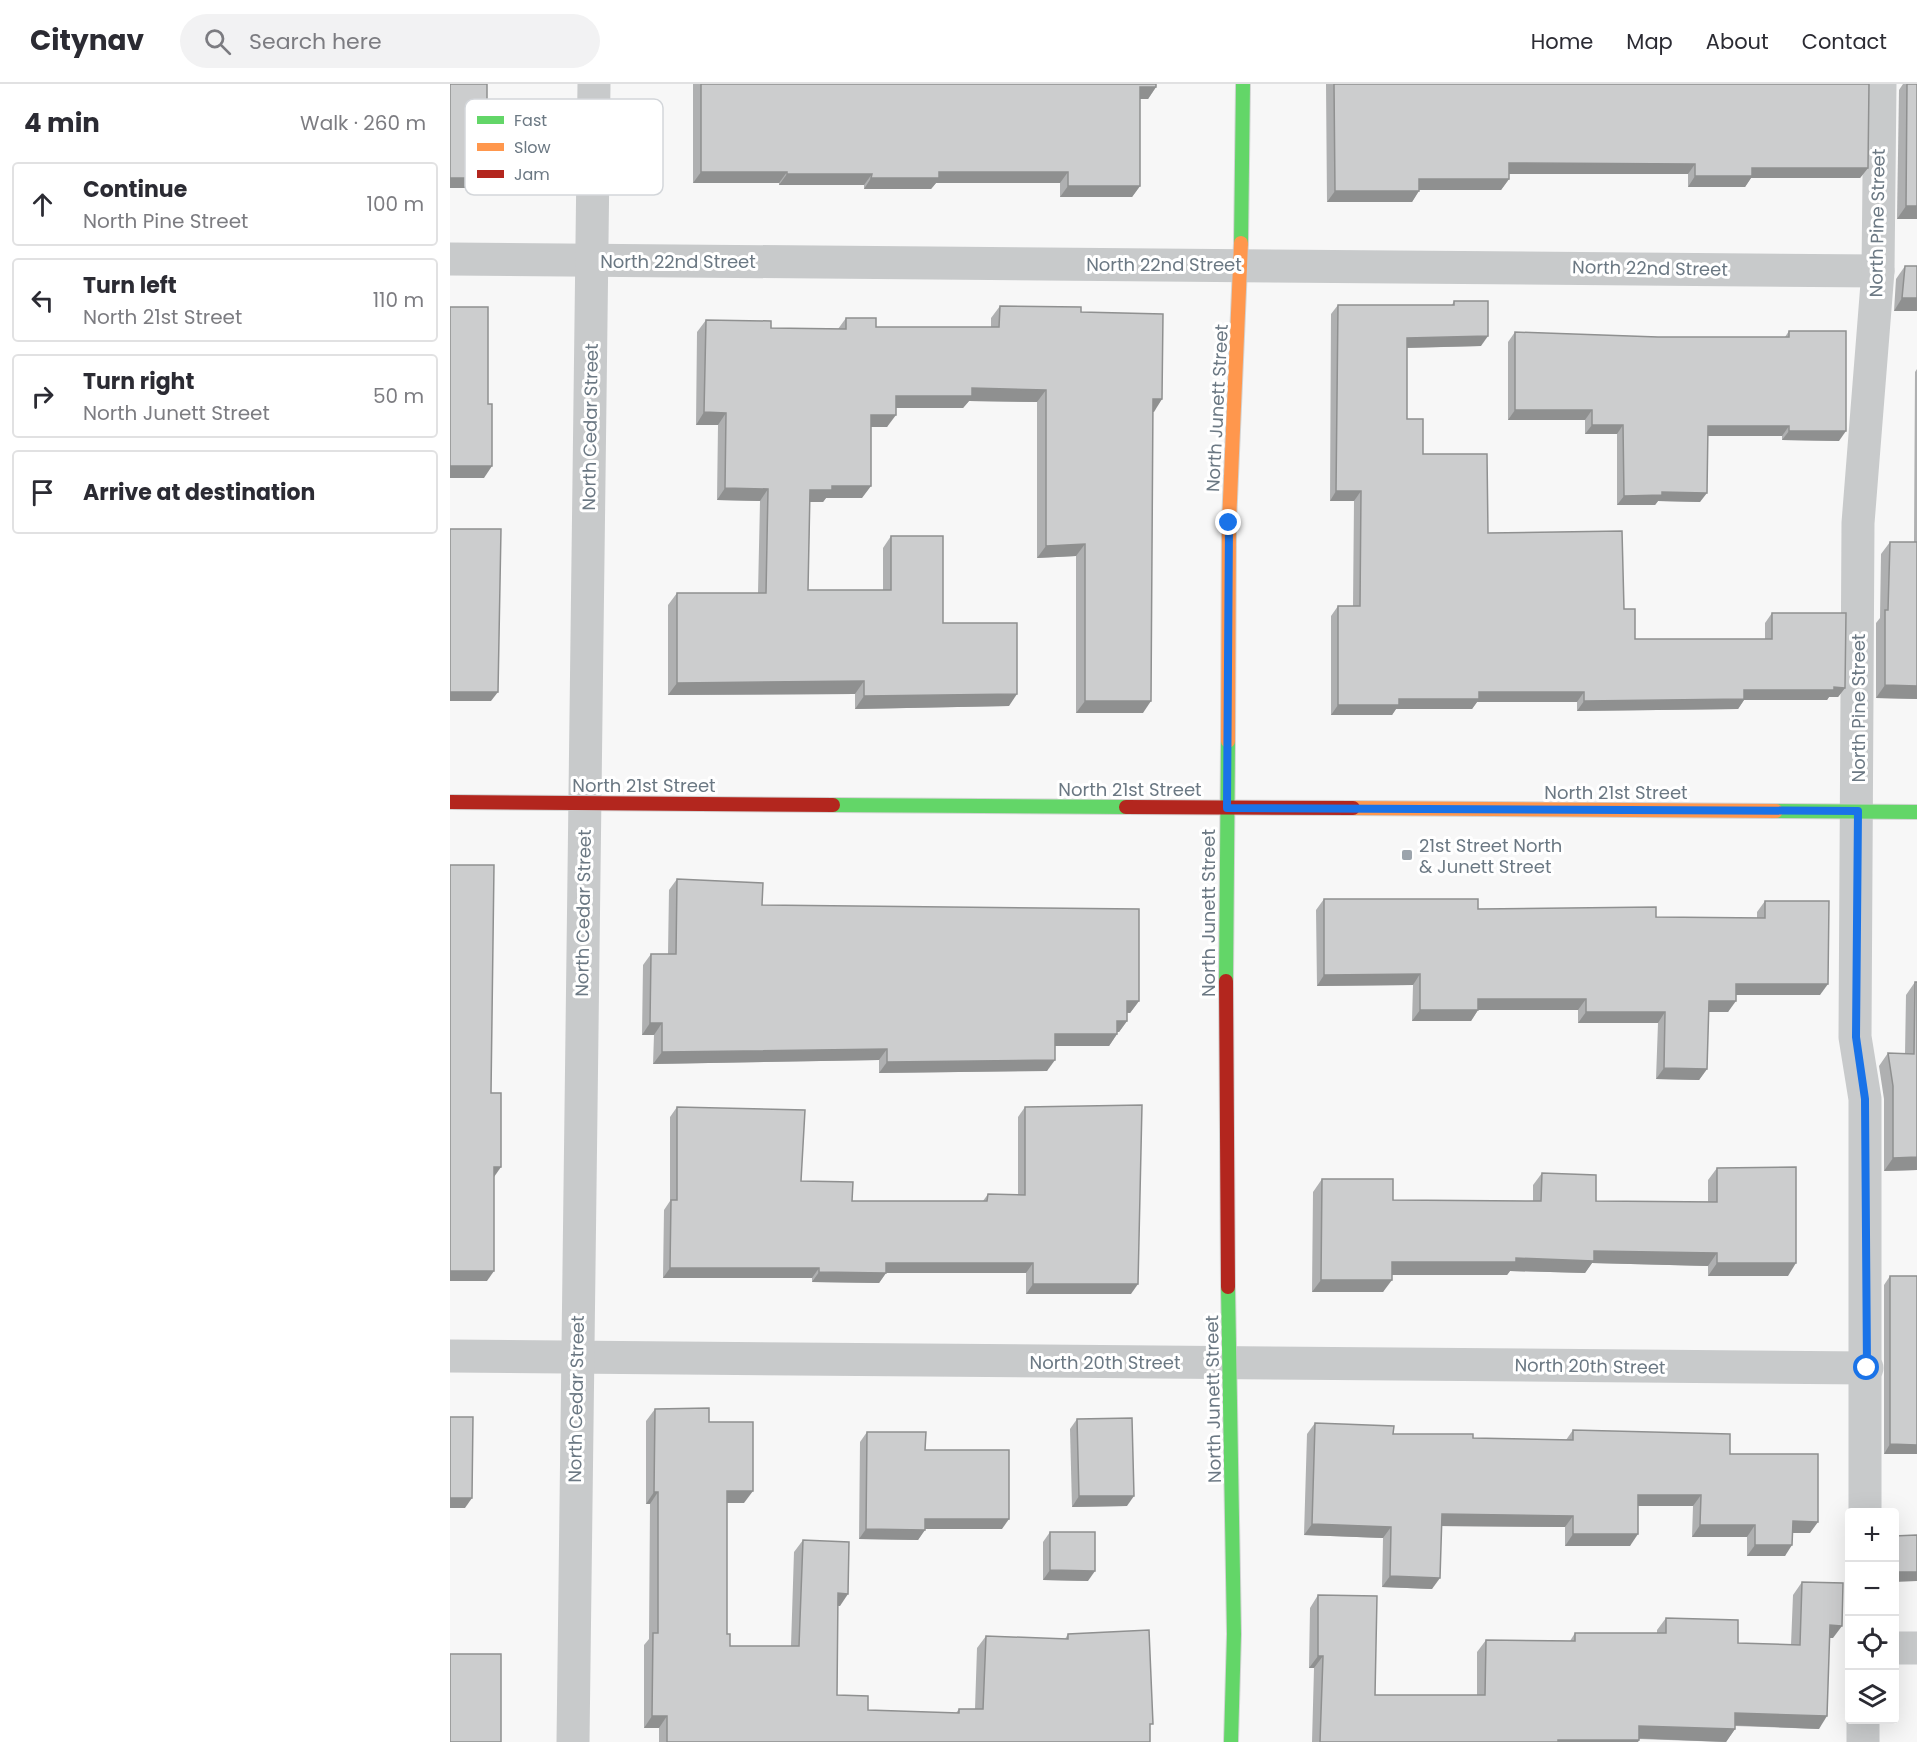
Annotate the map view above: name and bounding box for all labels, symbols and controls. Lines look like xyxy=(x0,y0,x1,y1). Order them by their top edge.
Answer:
search box xyxy=(180,14,600,68)
text: Citynav xyxy=(30,21,144,60)
icon: search xyxy=(201,25,234,58)
text: Search here xyxy=(249,26,382,57)
text: Home xyxy=(1531,27,1593,56)
text: Map xyxy=(1626,27,1673,56)
text: About xyxy=(1706,27,1769,56)
text: Contact xyxy=(1802,27,1887,56)
legend xyxy=(465,99,663,195)
text: 4 min xyxy=(24,105,100,141)
text: Walk · 260 m xyxy=(300,109,426,137)
text: Fast xyxy=(514,109,547,132)
text: Slow xyxy=(514,136,551,159)
street label: North Pine Street xyxy=(1863,148,1891,298)
text: Jam xyxy=(514,163,550,186)
text: Continue xyxy=(83,174,187,205)
icon: ahead xyxy=(26,188,59,221)
text: 100 m xyxy=(367,190,424,218)
text: North Pine Street xyxy=(83,207,248,235)
street label: North 22nd Street xyxy=(600,249,756,274)
street label: North 22nd Street xyxy=(1086,252,1242,277)
street label: North 22nd Street xyxy=(1572,254,1728,282)
text: Turn left xyxy=(83,270,177,301)
icon: left xyxy=(26,284,59,317)
text: 110 m xyxy=(373,286,424,314)
text: North 21st Street xyxy=(83,303,242,331)
street label: North Junett Street xyxy=(1200,323,1234,493)
street label: North Cedar Street xyxy=(576,343,604,511)
text: Turn right xyxy=(83,366,194,397)
icon: right xyxy=(26,380,59,413)
text: 50 m xyxy=(373,382,424,410)
text: North Junett Street xyxy=(83,399,270,427)
icon: arrive xyxy=(26,476,59,509)
text: Arrive at destination xyxy=(83,477,315,508)
route end xyxy=(1215,509,1241,535)
street label: North Pine Street xyxy=(1846,634,1871,782)
street label: North 21st Street xyxy=(572,773,716,798)
street label: North 21st Street xyxy=(1058,777,1202,802)
street label: North 21st Street xyxy=(1544,780,1688,805)
street label: North Cedar Street xyxy=(569,829,597,997)
street label: North Junett Street xyxy=(1196,829,1221,997)
place label: 21st Street North & Junett Street xyxy=(1419,833,1562,879)
marker: 21st Street North & Junett Street xyxy=(1400,848,1414,862)
street label: North Cedar Street xyxy=(562,1315,590,1483)
street label: North Junett Street xyxy=(1199,1315,1227,1483)
street label: North 20th Street xyxy=(1029,1350,1181,1375)
street label: North 20th Street xyxy=(1514,1352,1666,1380)
route start xyxy=(1853,1354,1879,1380)
map controls xyxy=(1845,1508,1899,1724)
button: + xyxy=(1845,1508,1899,1562)
button: − xyxy=(1845,1562,1899,1616)
button: locate xyxy=(1845,1616,1899,1670)
button: layers xyxy=(1845,1670,1899,1724)

